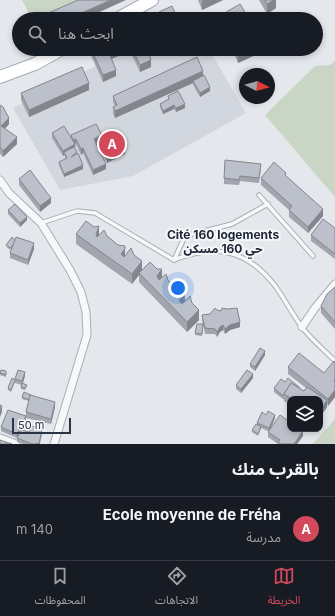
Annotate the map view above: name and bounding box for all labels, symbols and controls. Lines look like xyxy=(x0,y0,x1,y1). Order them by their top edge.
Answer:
search box xyxy=(12,12,323,56)
icon: search xyxy=(26,23,48,45)
text: ابحث هنا xyxy=(58,24,114,43)
north arrow xyxy=(239,68,275,104)
pin: A xyxy=(99,129,125,159)
district label: Cité 160 logements حي 160 مسكن xyxy=(167,227,279,258)
your location xyxy=(168,278,188,298)
map controls xyxy=(287,396,323,432)
button: layers xyxy=(287,396,323,432)
scale bar xyxy=(12,416,71,435)
text: 50 m xyxy=(18,418,44,432)
text: بالقرب منك xyxy=(232,459,319,479)
text: Ecole moyenne de Fréha xyxy=(103,505,281,524)
text: 140 m xyxy=(16,521,53,537)
text: A xyxy=(301,521,311,537)
text: مدرسة xyxy=(246,529,281,545)
tab: المحفوظات xyxy=(35,565,86,612)
tab: الاتجاهات xyxy=(155,565,198,612)
tab: الخريطة xyxy=(267,565,300,612)

